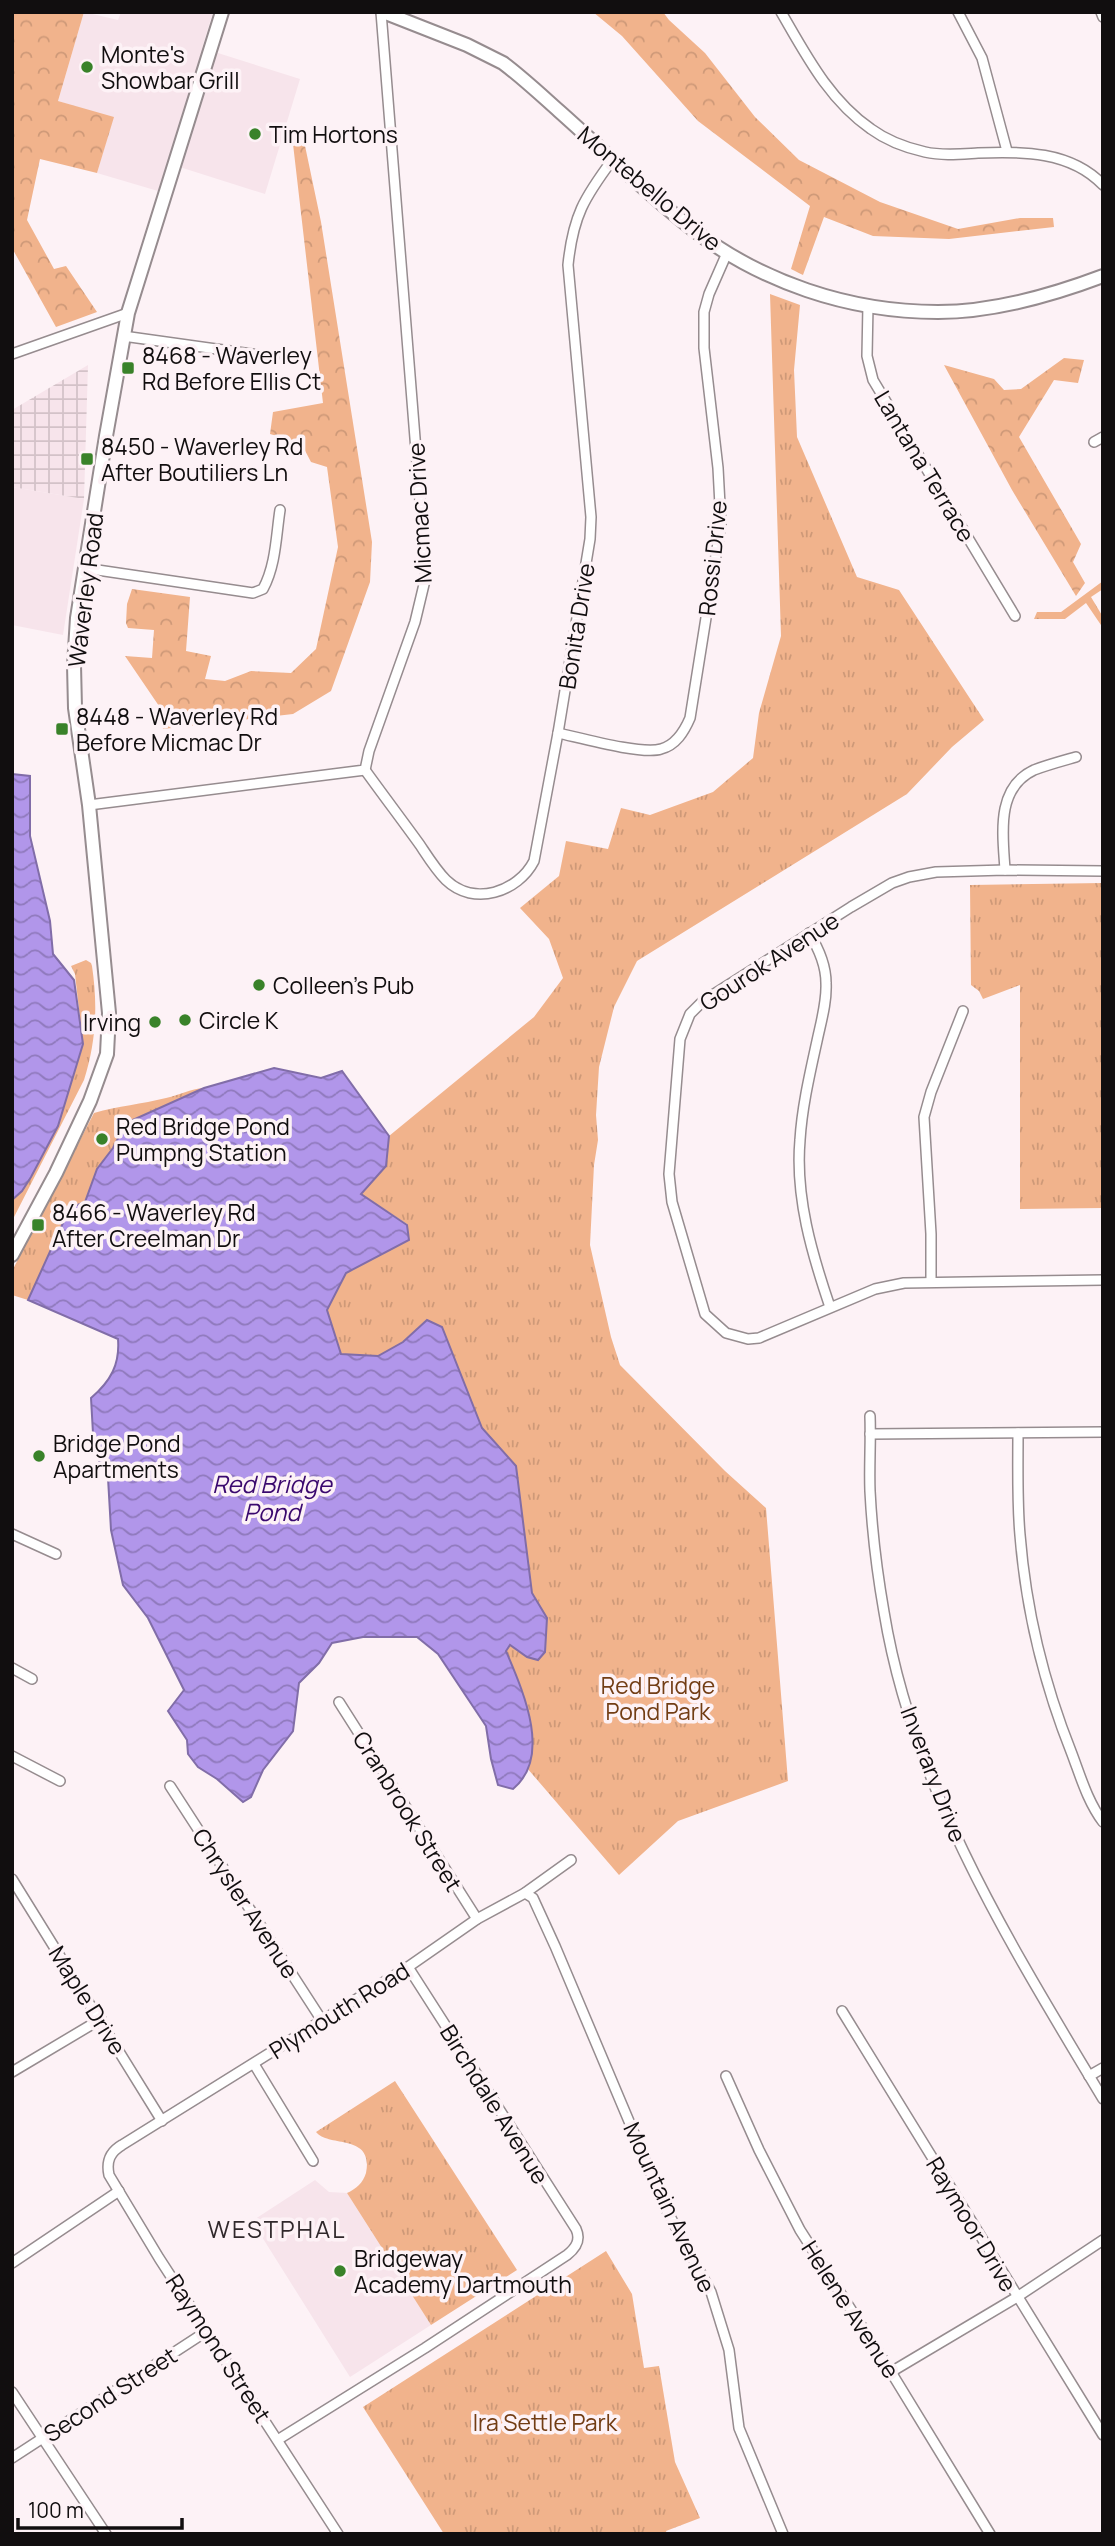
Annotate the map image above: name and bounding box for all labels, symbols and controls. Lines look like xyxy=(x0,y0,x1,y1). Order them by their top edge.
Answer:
place label: Monte's Showbar Grill xyxy=(101,38,240,96)
marker: Monte's Showbar Grill xyxy=(79,59,95,75)
place label: Tim Hortons xyxy=(269,118,398,150)
street label: Montebello Drive xyxy=(571,118,729,258)
marker: Tim Hortons xyxy=(247,126,263,142)
place label: 8468 - Waverley Rd Before Ellis Ct xyxy=(142,339,321,397)
marker: 8468 - Waverley Rd Before Ellis Ct xyxy=(120,360,136,376)
street label: Lantana Terrace xyxy=(867,384,983,548)
place label: 8450 - Waverley Rd After Boutiliers Ln xyxy=(101,430,303,488)
street label: Micmac Drive xyxy=(399,442,439,584)
marker: 8450 - Waverley Rd After Boutiliers Ln xyxy=(79,451,95,467)
street label: Rossi Drive xyxy=(690,499,734,617)
street label: Waverley Road xyxy=(60,511,110,669)
street label: Bonita Drive xyxy=(550,561,602,691)
place label: 8448 - Waverley Rd Before Micmac Dr xyxy=(76,700,278,758)
marker: 8448 - Waverley Rd Before Micmac Dr xyxy=(54,721,70,737)
street label: Gourok Avenue xyxy=(693,904,845,1018)
place label: Colleen's Pub xyxy=(273,969,414,1001)
marker: Colleen's Pub xyxy=(251,977,267,993)
place label: Circle K xyxy=(199,1004,279,1036)
place label: Irving xyxy=(83,1006,141,1038)
marker: Circle K xyxy=(177,1012,193,1028)
marker: Irving xyxy=(147,1014,163,1030)
place label: Red Bridge Pond Pumpng Station xyxy=(116,1110,290,1168)
marker: Red Bridge Pond Pumpng Station xyxy=(94,1131,110,1147)
place label: 8466 - Waverley Rd After Creelman Dr xyxy=(52,1196,256,1254)
marker: 8466 - Waverley Rd After Creelman Dr xyxy=(30,1217,46,1233)
place label: Bridge Pond Apartments xyxy=(53,1427,181,1485)
marker: Bridge Pond Apartments xyxy=(31,1448,47,1464)
water label: Red Bridge Pond xyxy=(212,1467,334,1528)
park label: Red Bridge Pond Park xyxy=(601,1669,715,1727)
street label: Inverary Drive xyxy=(893,1702,975,1846)
street label: Cranbrook Street xyxy=(346,1725,470,1897)
street label: Chrysler Avenue xyxy=(185,1822,307,1984)
street label: Maple Drive xyxy=(42,1939,134,2061)
street label: Plymouth Road xyxy=(263,1954,415,2066)
street label: Birchdale Avenue xyxy=(433,2018,557,2190)
street label: Mountain Avenue xyxy=(616,2117,724,2297)
street label: Raymoor Drive xyxy=(919,2151,1025,2297)
district label: WESTPHAL xyxy=(208,2212,347,2245)
street label: Helene Avenue xyxy=(795,2234,907,2384)
place label: Bridgeway Academy Dartmouth xyxy=(354,2242,572,2300)
marker: Bridgeway Academy Dartmouth xyxy=(332,2263,348,2279)
street label: Raymond Street xyxy=(159,2268,279,2428)
street label: Second Street xyxy=(37,2339,183,2449)
park label: Ira Settle Park xyxy=(473,2406,618,2438)
scale bar xyxy=(18,2486,182,2530)
text: 100 m xyxy=(28,2496,84,2524)

